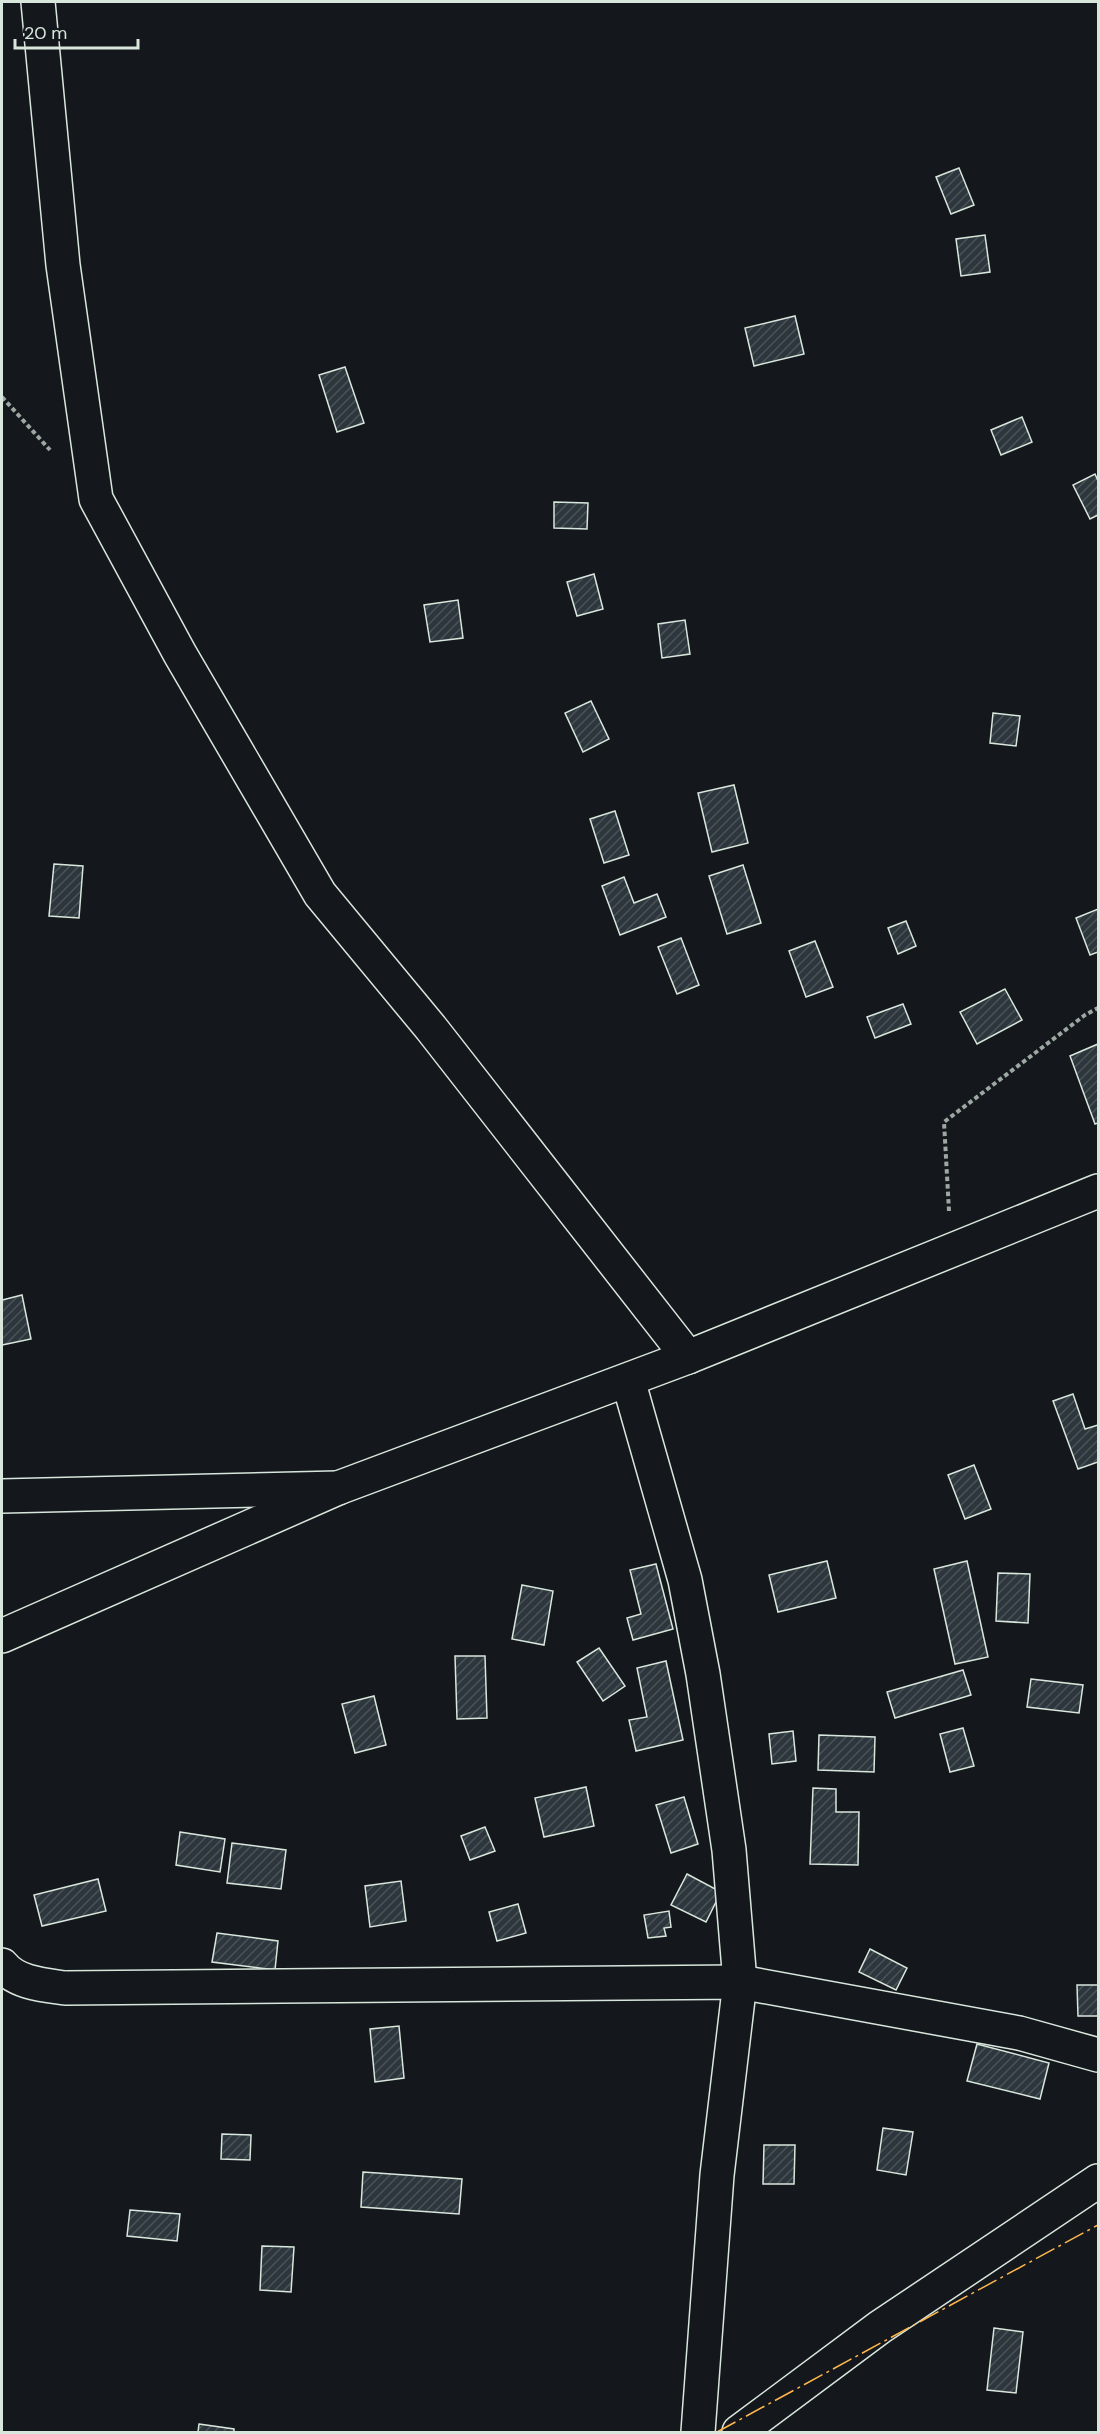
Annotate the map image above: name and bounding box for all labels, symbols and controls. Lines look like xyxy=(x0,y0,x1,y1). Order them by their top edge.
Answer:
scale bar xyxy=(15,12,138,50)
text: 20 m xyxy=(24,21,67,45)

